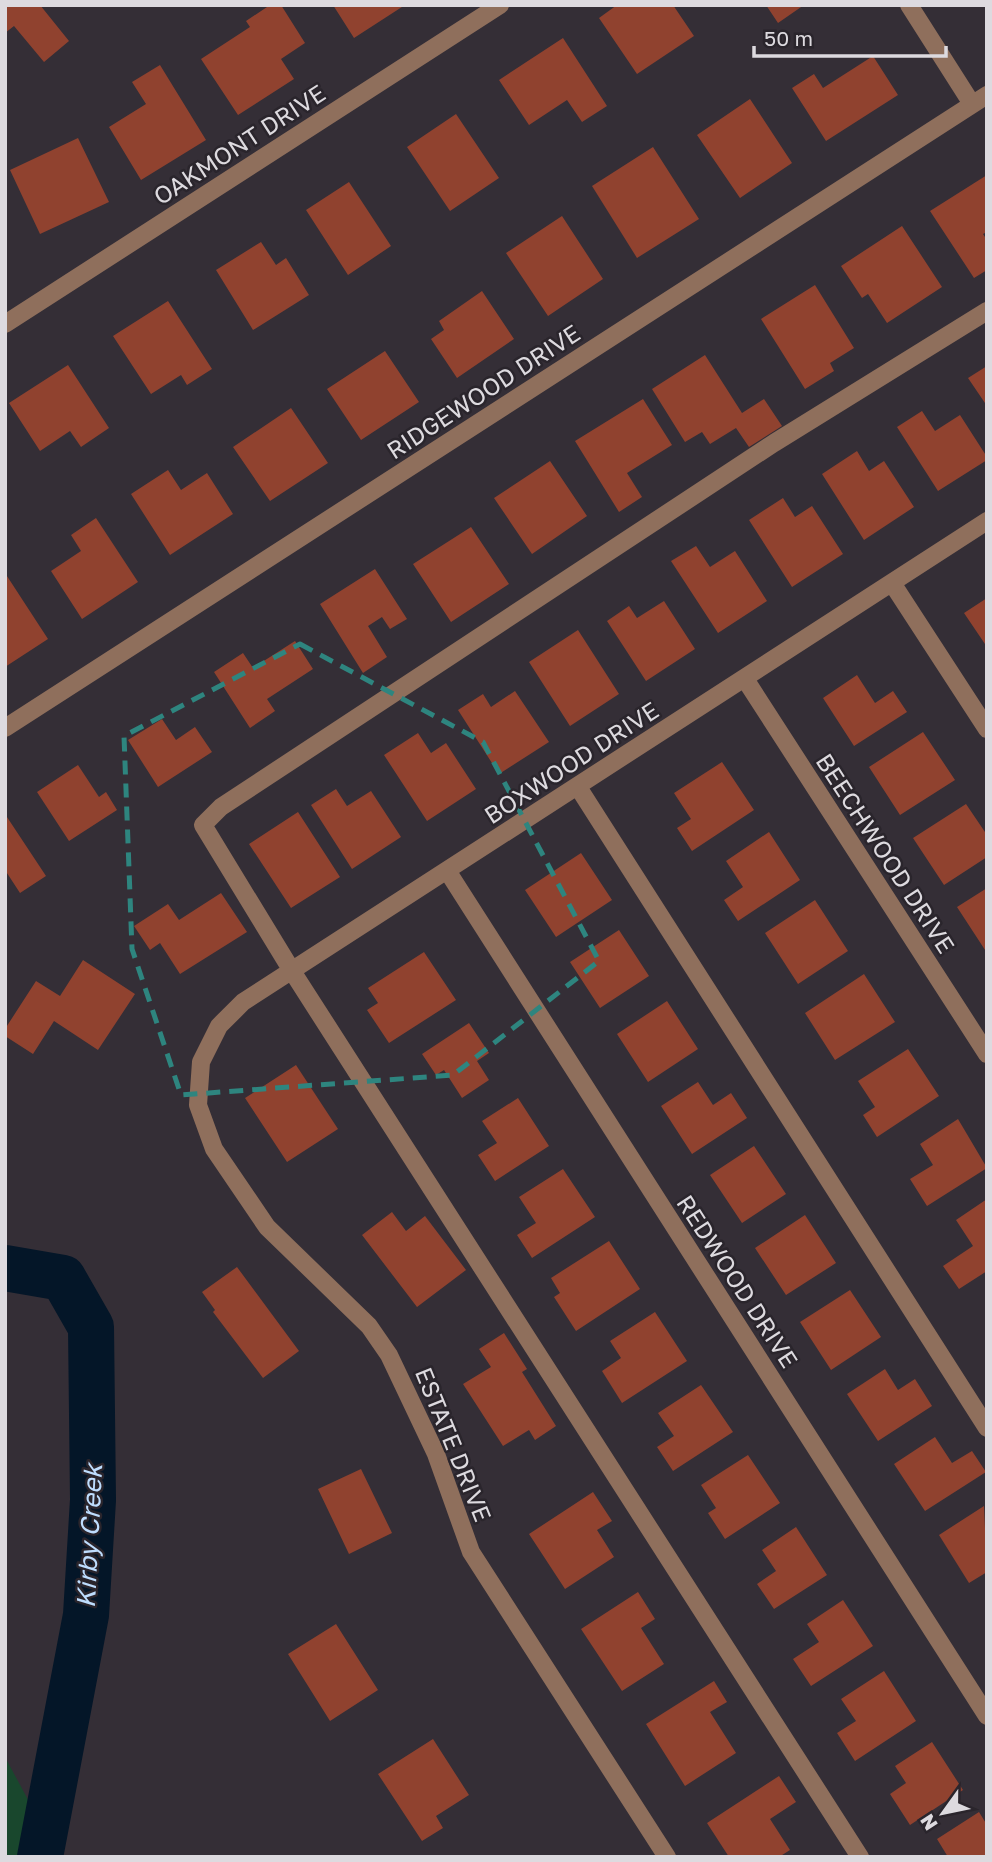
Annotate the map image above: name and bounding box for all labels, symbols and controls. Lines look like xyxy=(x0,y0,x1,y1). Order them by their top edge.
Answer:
scale bar xyxy=(754,14,946,58)
text: 50 m xyxy=(764,25,813,51)
street label: OAKMONT DRIVE xyxy=(148,78,330,210)
street label: RIDGEWOOD DRIVE xyxy=(381,318,585,464)
street label: BOXWOOD DRIVE xyxy=(478,695,664,829)
street label: BEECHWOOD DRIVE xyxy=(811,748,961,958)
street label: REDWOOD DRIVE xyxy=(671,1189,805,1373)
street label: ESTATE DRIVE xyxy=(410,1363,498,1525)
water label: Kirby Creek xyxy=(70,1461,108,1609)
north arrow xyxy=(908,1778,978,1848)
text: N xyxy=(915,1810,942,1835)

